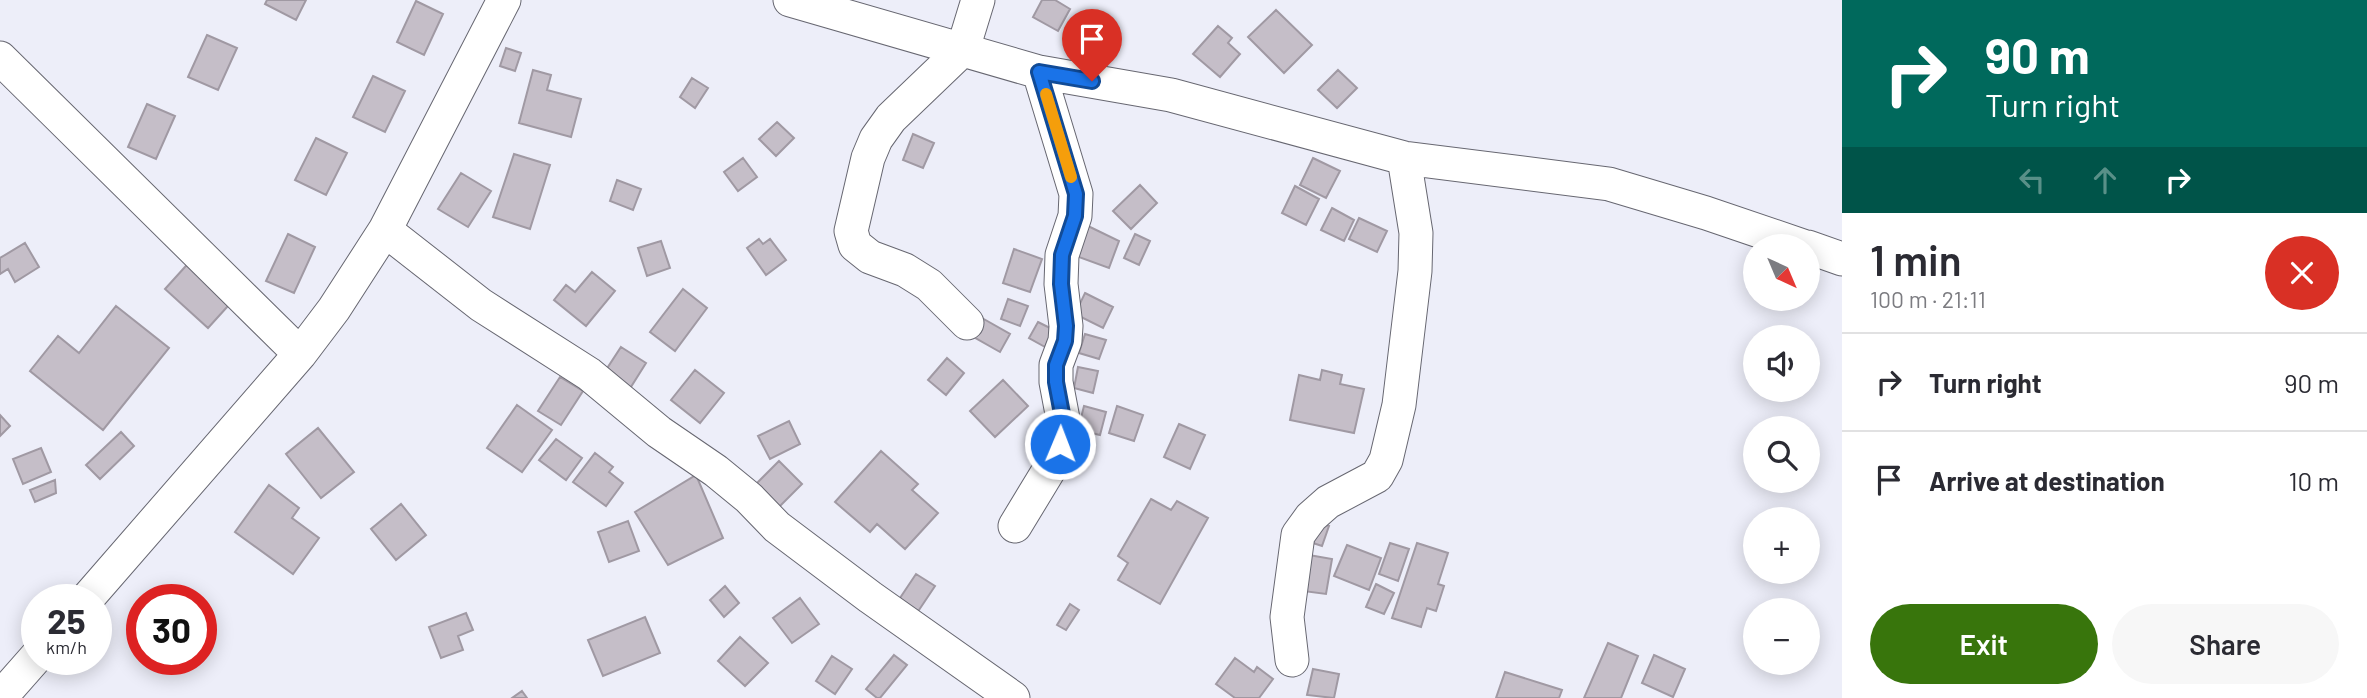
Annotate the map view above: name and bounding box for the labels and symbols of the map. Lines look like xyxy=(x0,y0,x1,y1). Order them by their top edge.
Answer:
pin xyxy=(1062,9,1122,81)
north arrow xyxy=(1743,234,1820,312)
position arrow xyxy=(1023,407,1097,481)
speed limit sign: 30 xyxy=(126,584,217,675)

